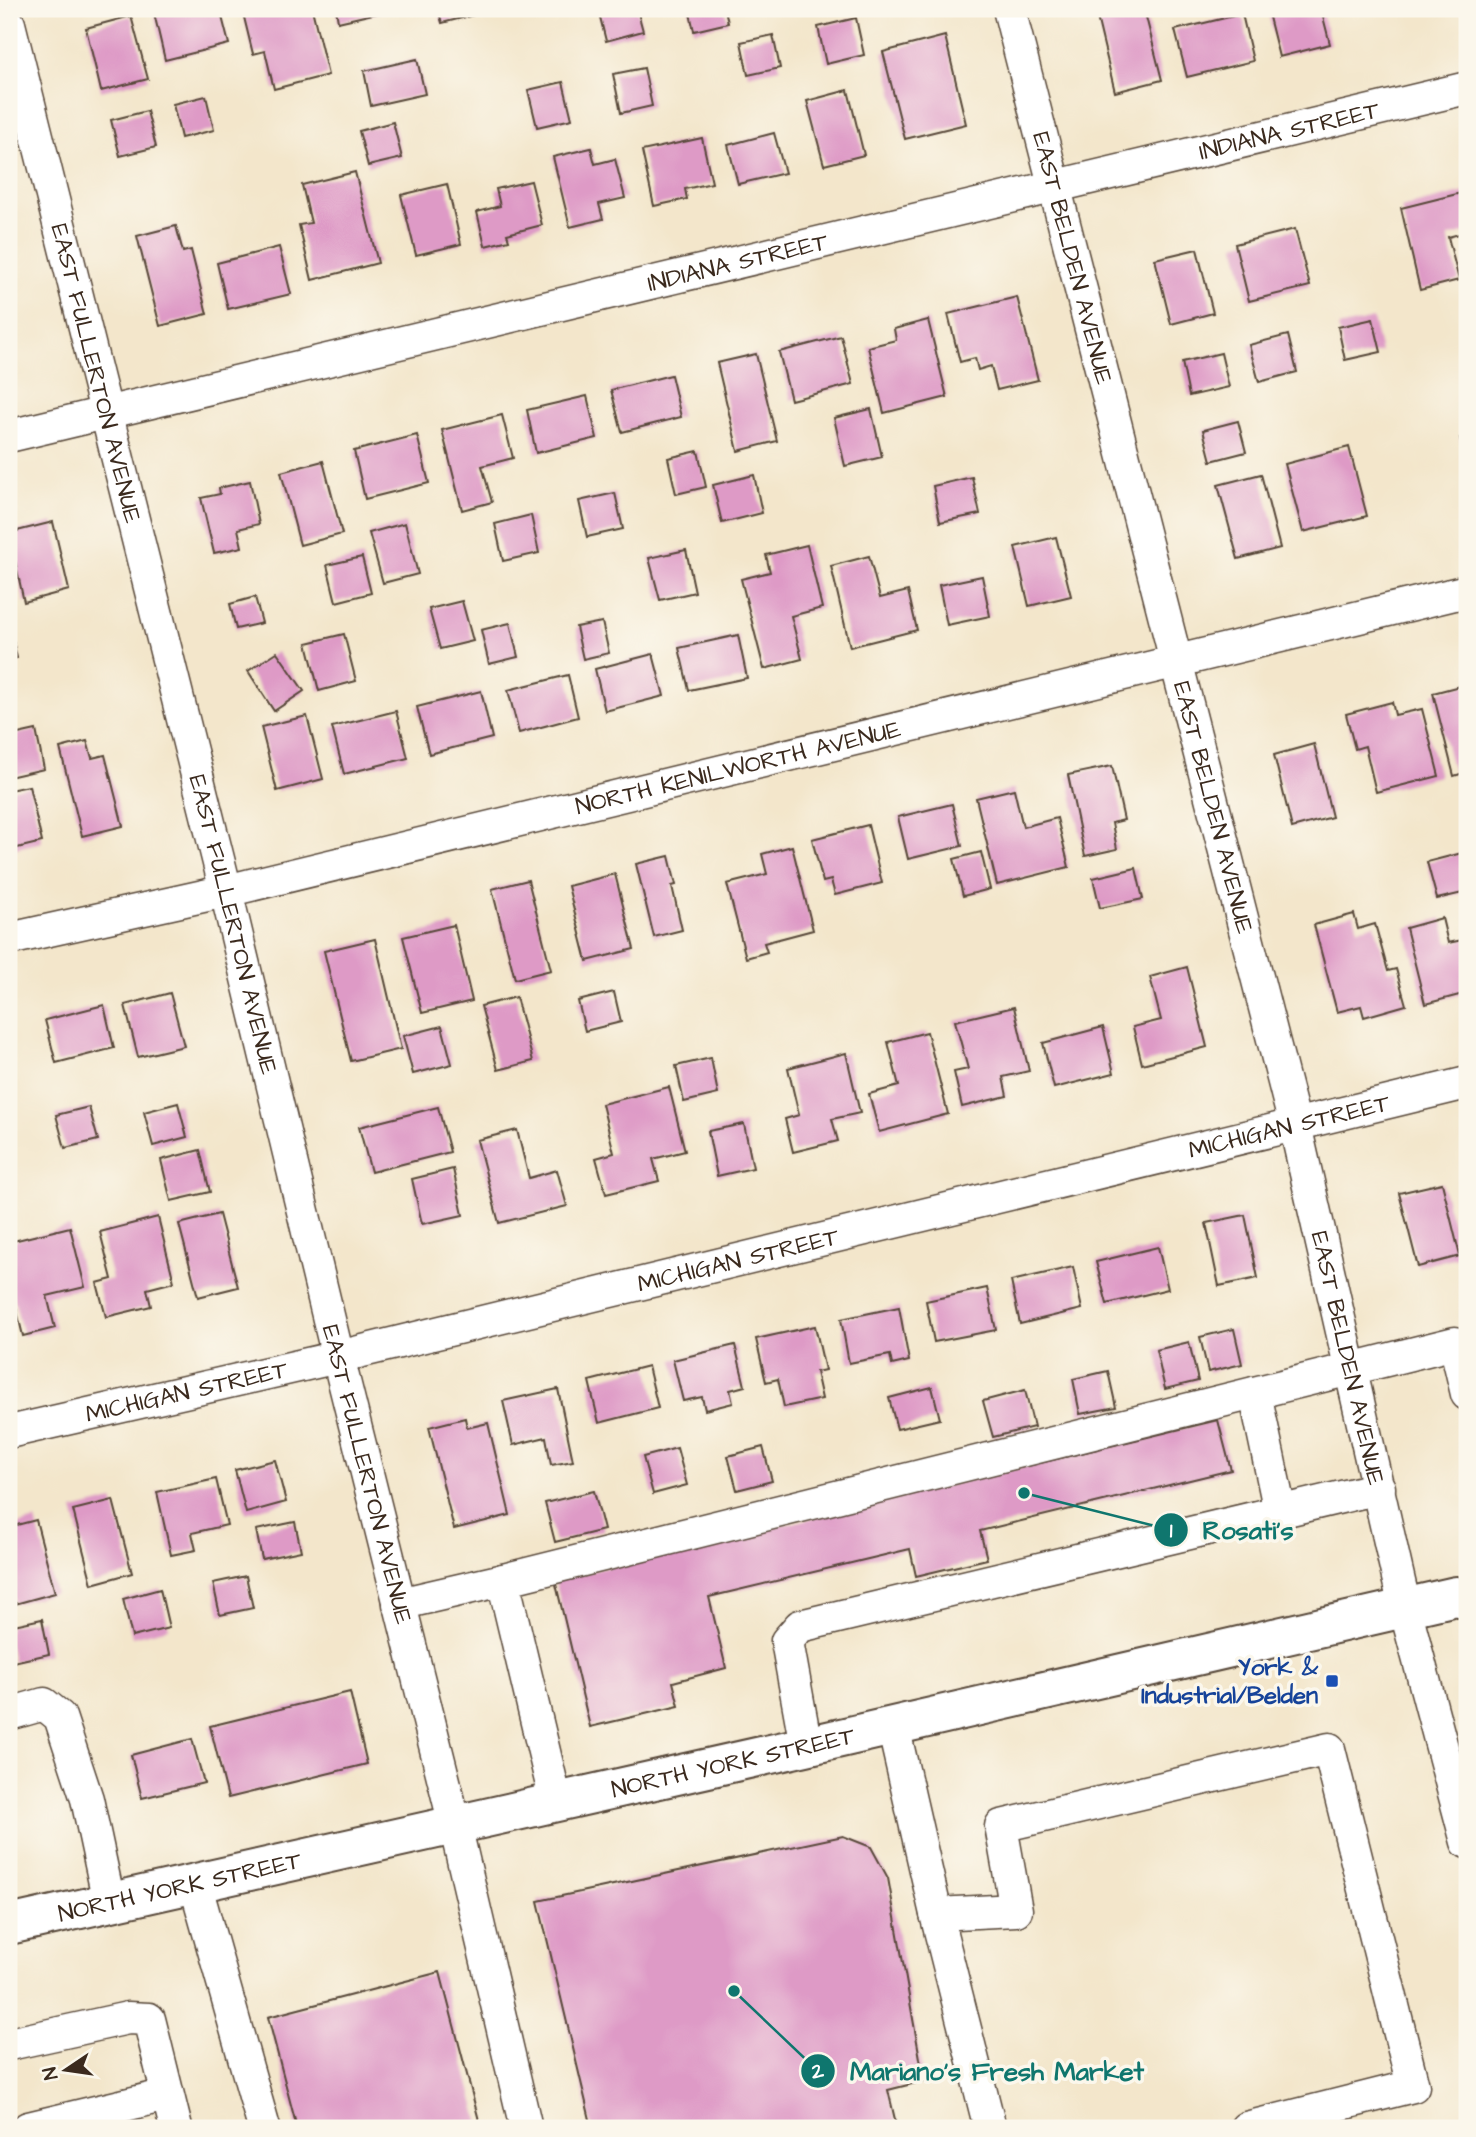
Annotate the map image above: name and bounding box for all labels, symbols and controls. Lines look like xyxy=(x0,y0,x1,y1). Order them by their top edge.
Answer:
street label: INDIANA STREET xyxy=(1196,94,1383,169)
street label: EAST BELDEN AVENUE xyxy=(1023,128,1120,388)
street label: EAST FULLERTON AVENUE xyxy=(42,220,149,527)
street label: INDIANA STREET xyxy=(644,225,831,301)
street label: EAST BELDEN AVENUE xyxy=(1164,678,1261,937)
street label: NORTH KENILWORTH AVENUE xyxy=(572,712,904,824)
street label: EAST FULLERTON AVENUE xyxy=(180,771,285,1078)
street label: MICHIGAN STREET xyxy=(1185,1086,1393,1168)
street label: MICHIGAN STREET xyxy=(634,1220,842,1302)
street label: EAST BELDEN AVENUE xyxy=(1302,1228,1392,1488)
street label: EAST FULLERTON AVENUE xyxy=(313,1322,420,1628)
street label: MICHIGAN STREET xyxy=(82,1353,291,1432)
callout: Rosati's xyxy=(1153,1506,1307,1553)
text: Rosati's xyxy=(1202,1513,1294,1549)
text: 1 xyxy=(1170,1516,1173,1545)
place label: York & Industrial/Belden xyxy=(1141,1651,1319,1713)
marker: York & Industrial/Belden xyxy=(1324,1673,1340,1689)
street label: NORTH YORK STREET xyxy=(608,1719,858,1807)
street label: NORTH YORK STREET xyxy=(55,1844,305,1931)
north arrow xyxy=(32,2036,102,2106)
callout: Mariano's Fresh Market xyxy=(801,2047,1158,2094)
text: Mariano's Fresh Market xyxy=(850,2054,1144,2090)
text: 2 xyxy=(811,2057,825,2086)
text: N xyxy=(36,2065,65,2082)

